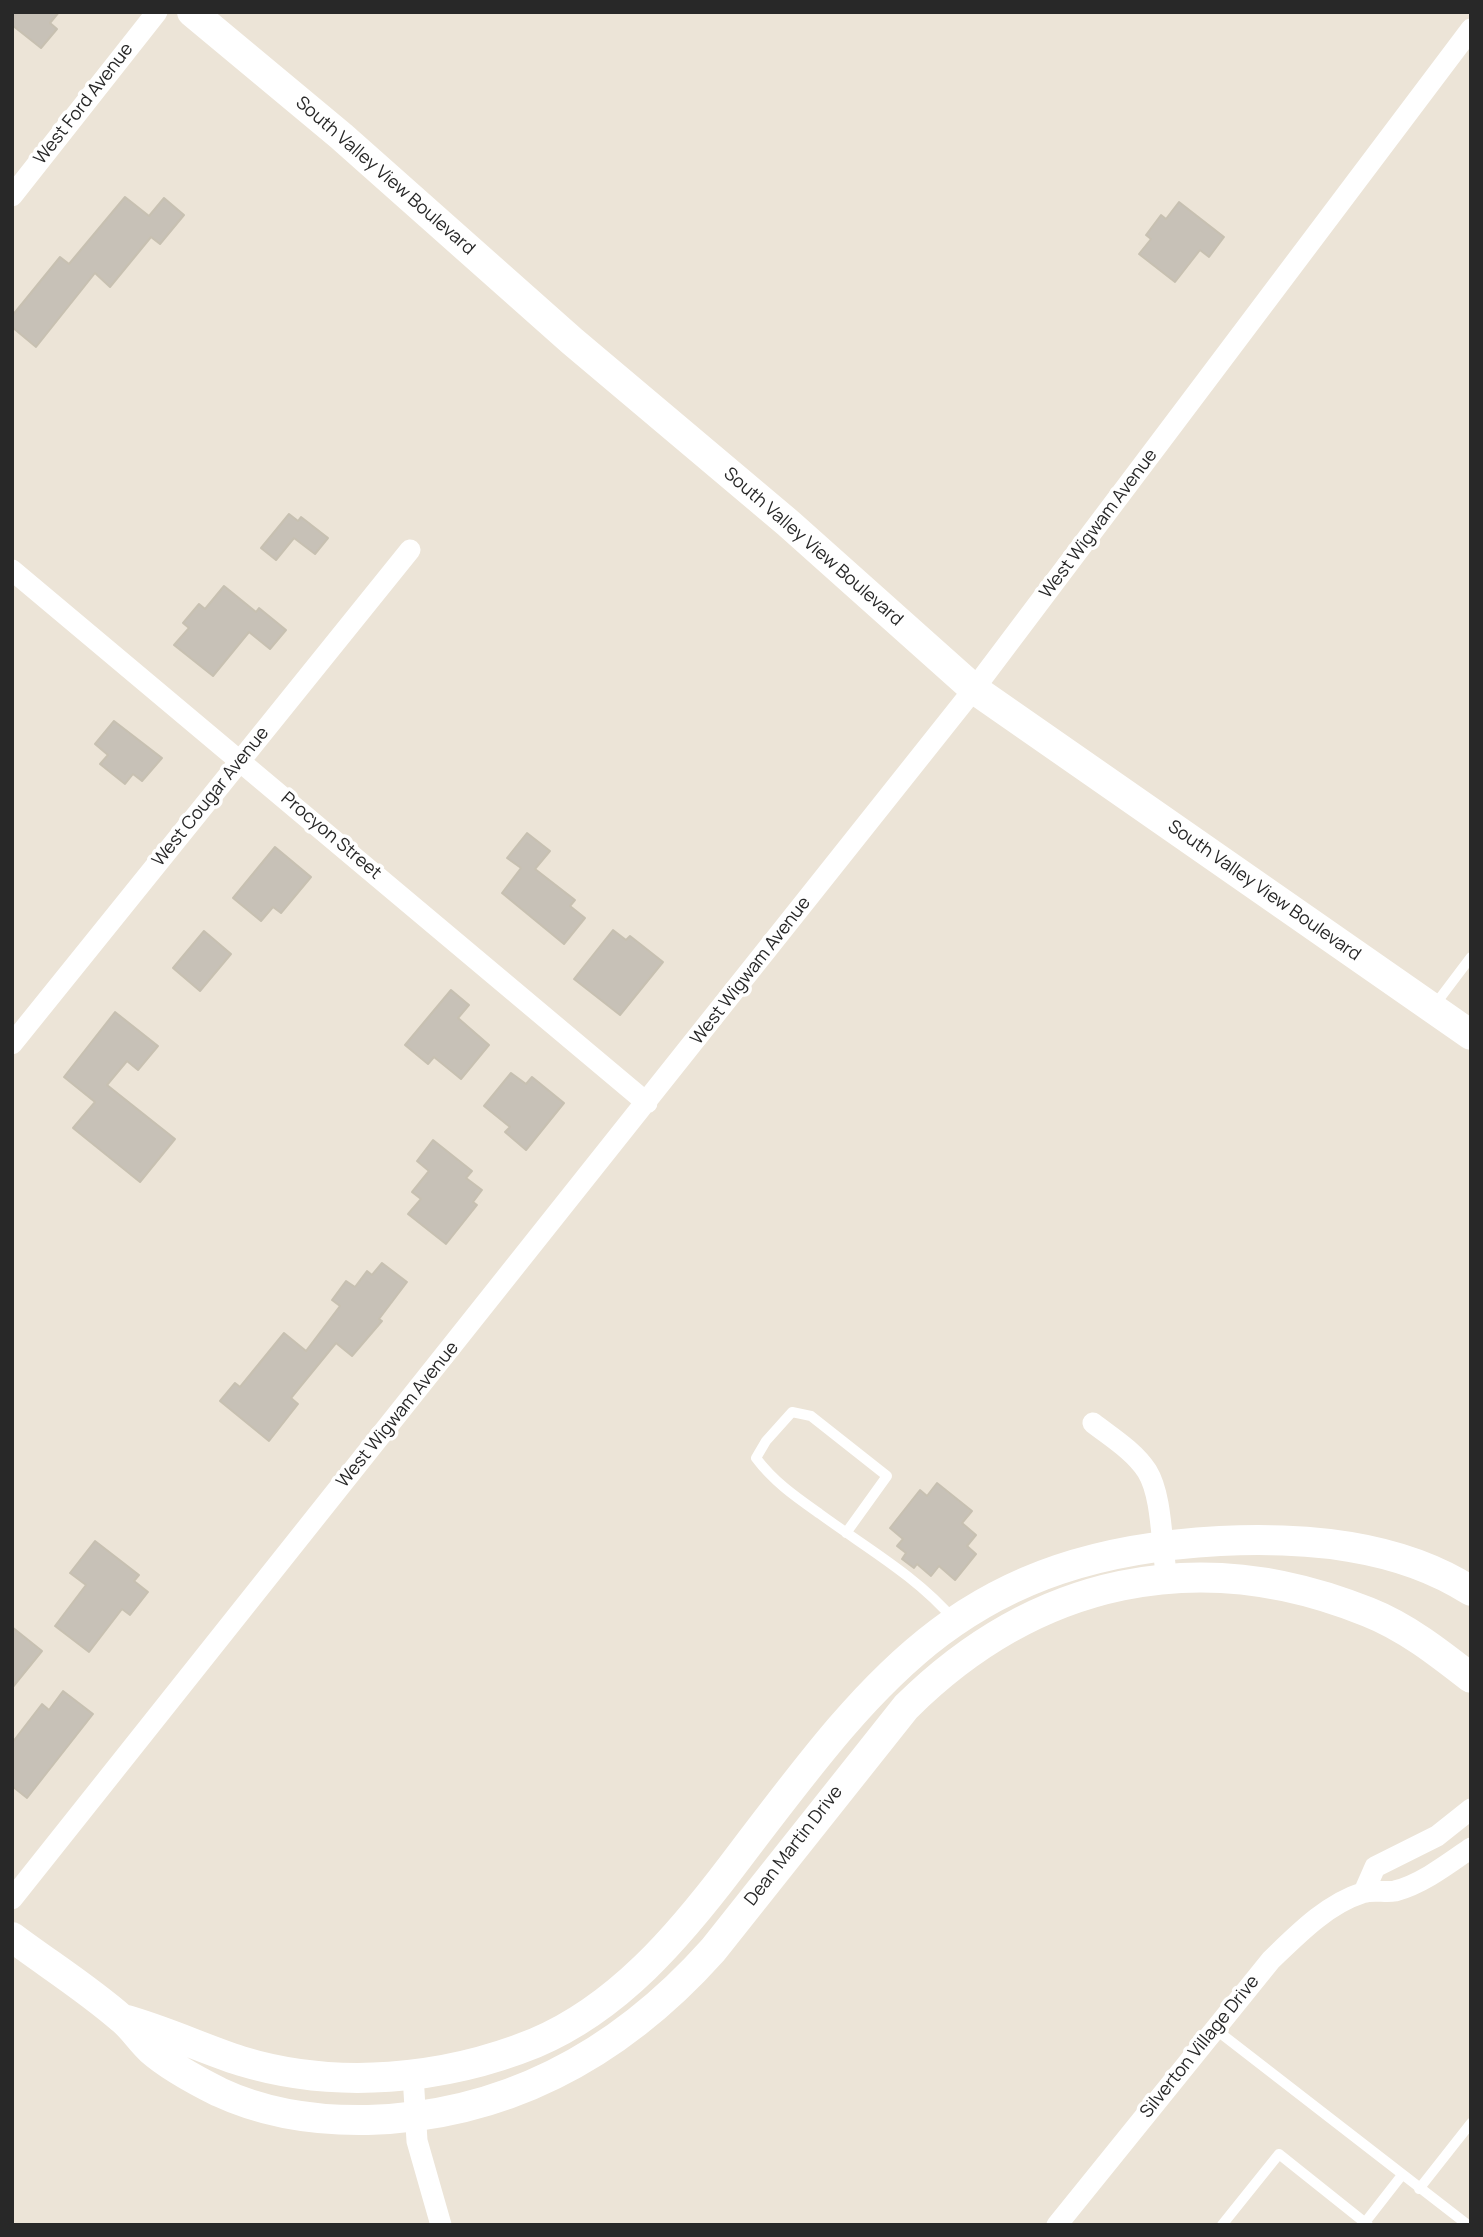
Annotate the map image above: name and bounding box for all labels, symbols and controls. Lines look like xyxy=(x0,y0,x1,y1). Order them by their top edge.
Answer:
street label: West Ford Avenue xyxy=(30,39,138,169)
street label: South Valley View Boulevard xyxy=(291,92,479,260)
street label: West Wigwam Avenue xyxy=(1036,445,1162,603)
street label: South Valley View Boulevard xyxy=(719,463,907,631)
street label: West Cougar Avenue xyxy=(148,723,274,871)
street label: Procyon Street xyxy=(276,788,386,884)
street label: South Valley View Boulevard xyxy=(1163,816,1365,966)
street label: West Wigwam Avenue xyxy=(687,893,815,1049)
street label: West Wigwam Avenue xyxy=(332,1338,464,1492)
street label: Dean Martin Drive xyxy=(741,1782,847,1910)
street label: Silverton Village Drive xyxy=(1136,1971,1264,2123)

